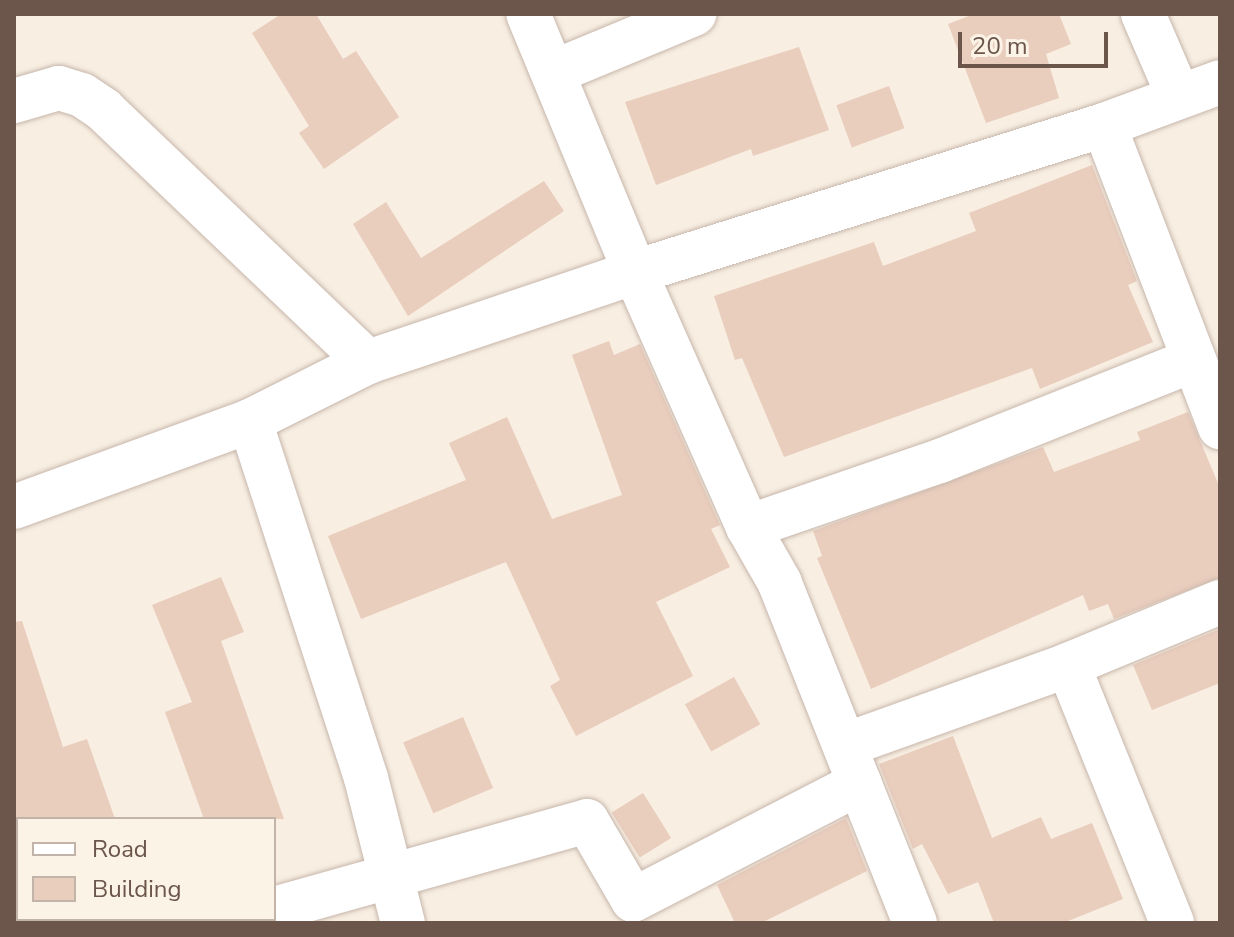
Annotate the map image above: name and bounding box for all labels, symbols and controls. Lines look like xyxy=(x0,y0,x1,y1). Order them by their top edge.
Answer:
scale bar xyxy=(962,16,1112,66)
text: 20 m xyxy=(972,30,1028,62)
legend xyxy=(16,817,276,921)
text: Road xyxy=(92,833,148,865)
text: Building xyxy=(92,873,182,905)

